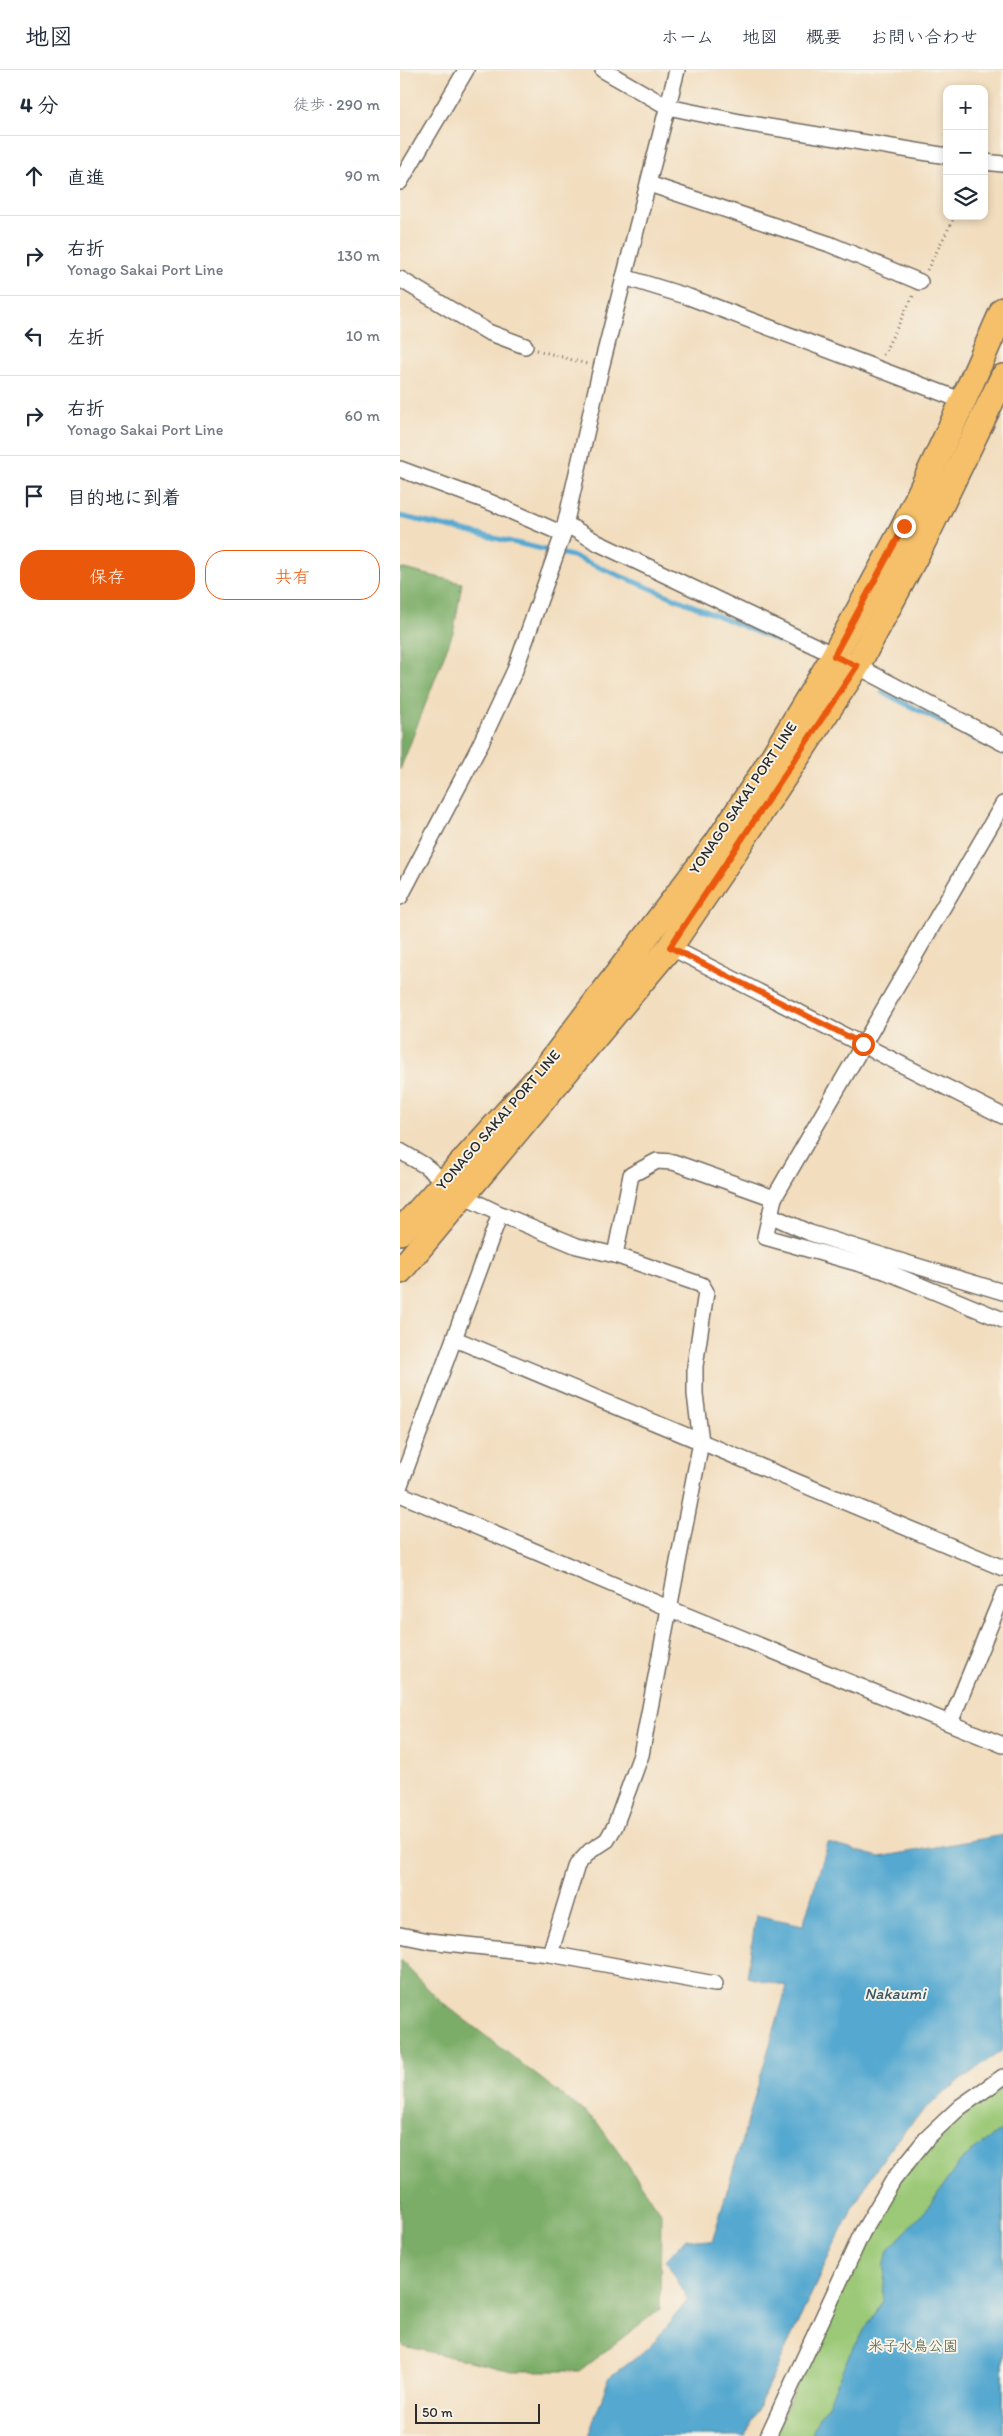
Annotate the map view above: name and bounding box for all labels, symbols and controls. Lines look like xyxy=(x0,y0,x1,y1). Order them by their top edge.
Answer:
text: 地図 xyxy=(25,22,73,51)
text: ホーム xyxy=(661,26,714,48)
text: 地図 xyxy=(742,26,778,48)
text: 概要 xyxy=(806,26,842,48)
text: お問い合わせ xyxy=(870,26,978,48)
map controls xyxy=(943,85,988,220)
button: + xyxy=(943,85,988,130)
text: 4 分 xyxy=(20,92,58,117)
text: 徒歩 · 290 m xyxy=(293,95,380,114)
button: − xyxy=(943,130,988,175)
icon: ahead xyxy=(20,162,48,190)
text: 直進 xyxy=(67,166,105,189)
text: 90 m xyxy=(345,166,380,185)
button: layers xyxy=(943,175,988,220)
text: 右折 xyxy=(67,237,105,260)
icon: right xyxy=(20,242,48,270)
text: 130 m xyxy=(337,246,380,265)
text: Yonago Sakai Port Line xyxy=(67,260,223,279)
icon: left xyxy=(20,322,48,350)
text: 左折 xyxy=(67,326,105,349)
text: 10 m xyxy=(346,326,380,345)
text: 右折 xyxy=(67,397,105,420)
icon: right xyxy=(20,402,48,430)
text: 60 m xyxy=(345,406,380,425)
text: Yonago Sakai Port Line xyxy=(67,420,223,439)
icon: arrive xyxy=(20,482,48,510)
text: 目的地に到着 xyxy=(67,486,181,509)
route end xyxy=(893,515,916,538)
button: 保存 xyxy=(20,550,195,600)
button: 共有 xyxy=(205,550,380,600)
street label: YONAGO SAKAI PORT LINE xyxy=(685,718,801,878)
route start xyxy=(852,1033,875,1056)
street label: YONAGO SAKAI PORT LINE xyxy=(432,1046,564,1194)
water label: Nakaumi xyxy=(864,1984,927,2003)
park label: 米子水鳥公園 xyxy=(868,2337,958,2355)
scale bar xyxy=(415,2401,540,2424)
text: 50 m xyxy=(422,2404,453,2421)

